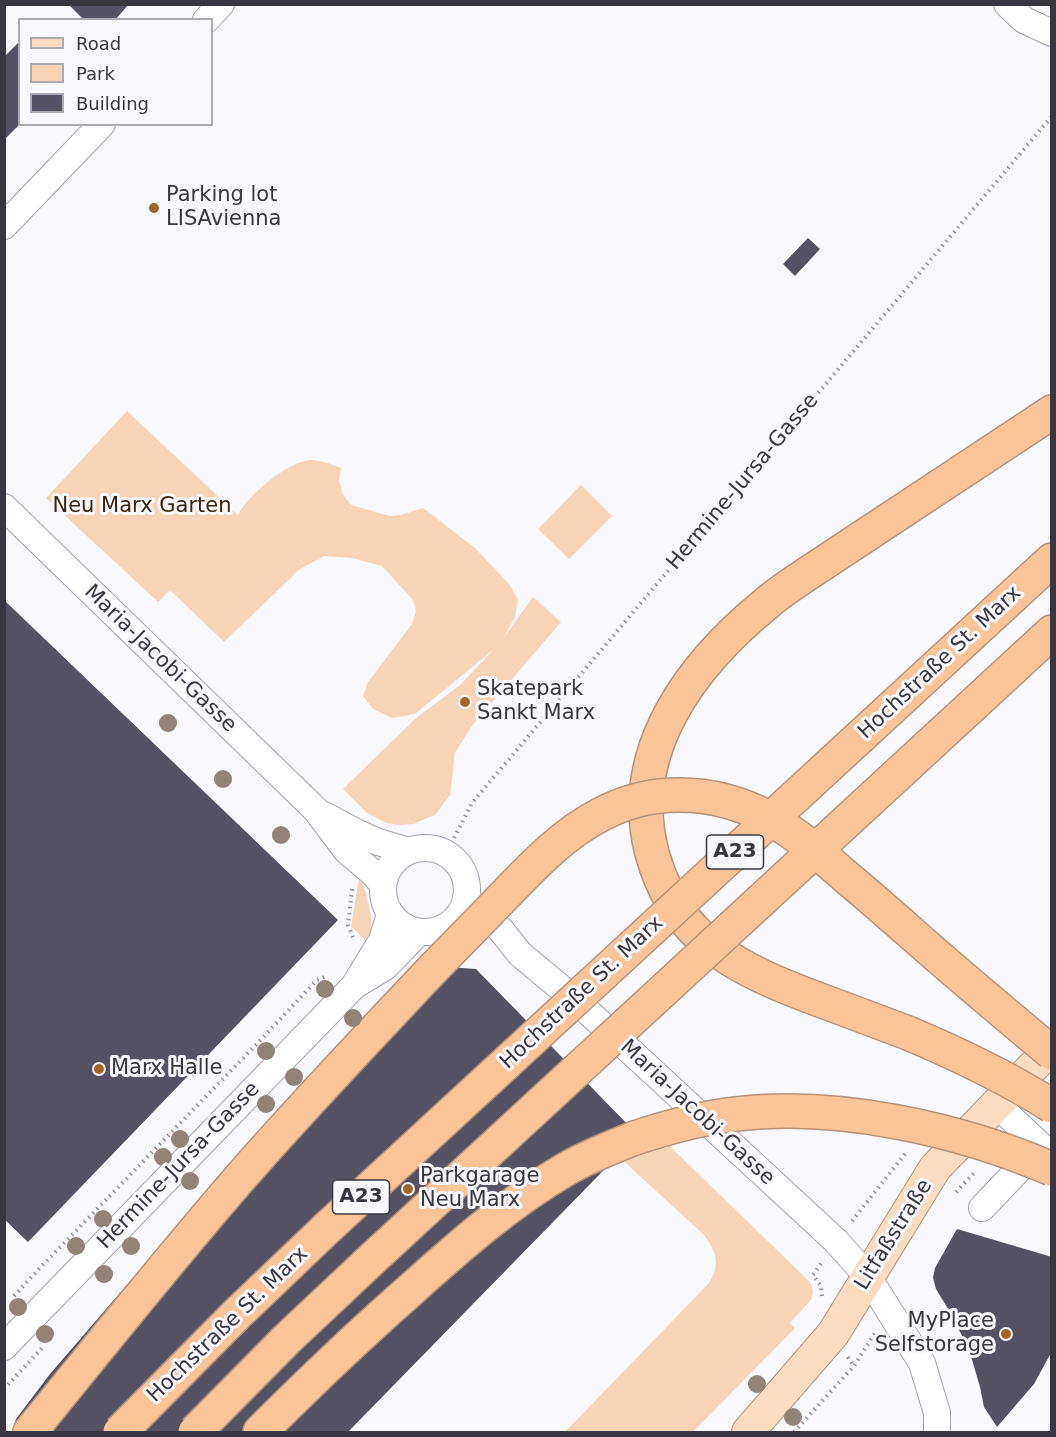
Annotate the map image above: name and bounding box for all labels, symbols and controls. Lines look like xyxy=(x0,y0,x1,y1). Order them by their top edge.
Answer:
legend xyxy=(18,18,213,126)
text: Road xyxy=(76,33,121,54)
text: Park xyxy=(76,63,115,84)
text: Building xyxy=(76,93,149,114)
place label: Parking lot LISAvienna xyxy=(166,183,281,233)
marker: Parking lot LISAvienna xyxy=(147,201,161,215)
street label: Hermine-Jursa-Gasse xyxy=(662,389,824,575)
park label: Neu Marx Garten xyxy=(52,494,232,520)
street label: Maria-Jacobi-Gasse xyxy=(79,580,241,738)
street label: Hochstraße St. Marx xyxy=(853,581,1027,745)
place label: Skatepark Sankt Marx xyxy=(477,677,595,727)
marker: Skatepark Sankt Marx xyxy=(458,695,472,709)
road number: A23 xyxy=(706,835,764,869)
street label: Hochstraße St. Marx xyxy=(495,911,669,1075)
street label: Maria-Jacobi-Gasse xyxy=(615,1035,779,1191)
place label: Marx Halle xyxy=(111,1056,222,1082)
marker: Marx Halle xyxy=(92,1062,106,1076)
street label: Hermine-Jursa-Gasse xyxy=(93,1077,265,1255)
place label: Parkgarage Neu Marx xyxy=(420,1164,539,1214)
street label: Litfaßstraße xyxy=(850,1175,938,1295)
road number: A23 xyxy=(332,1180,389,1214)
marker: Parkgarage Neu Marx xyxy=(401,1182,415,1196)
street label: Hochstraße St. Marx xyxy=(142,1242,314,1408)
place label: MyPlace Selfstorage xyxy=(875,1309,994,1359)
marker: MyPlace Selfstorage xyxy=(999,1327,1013,1341)

